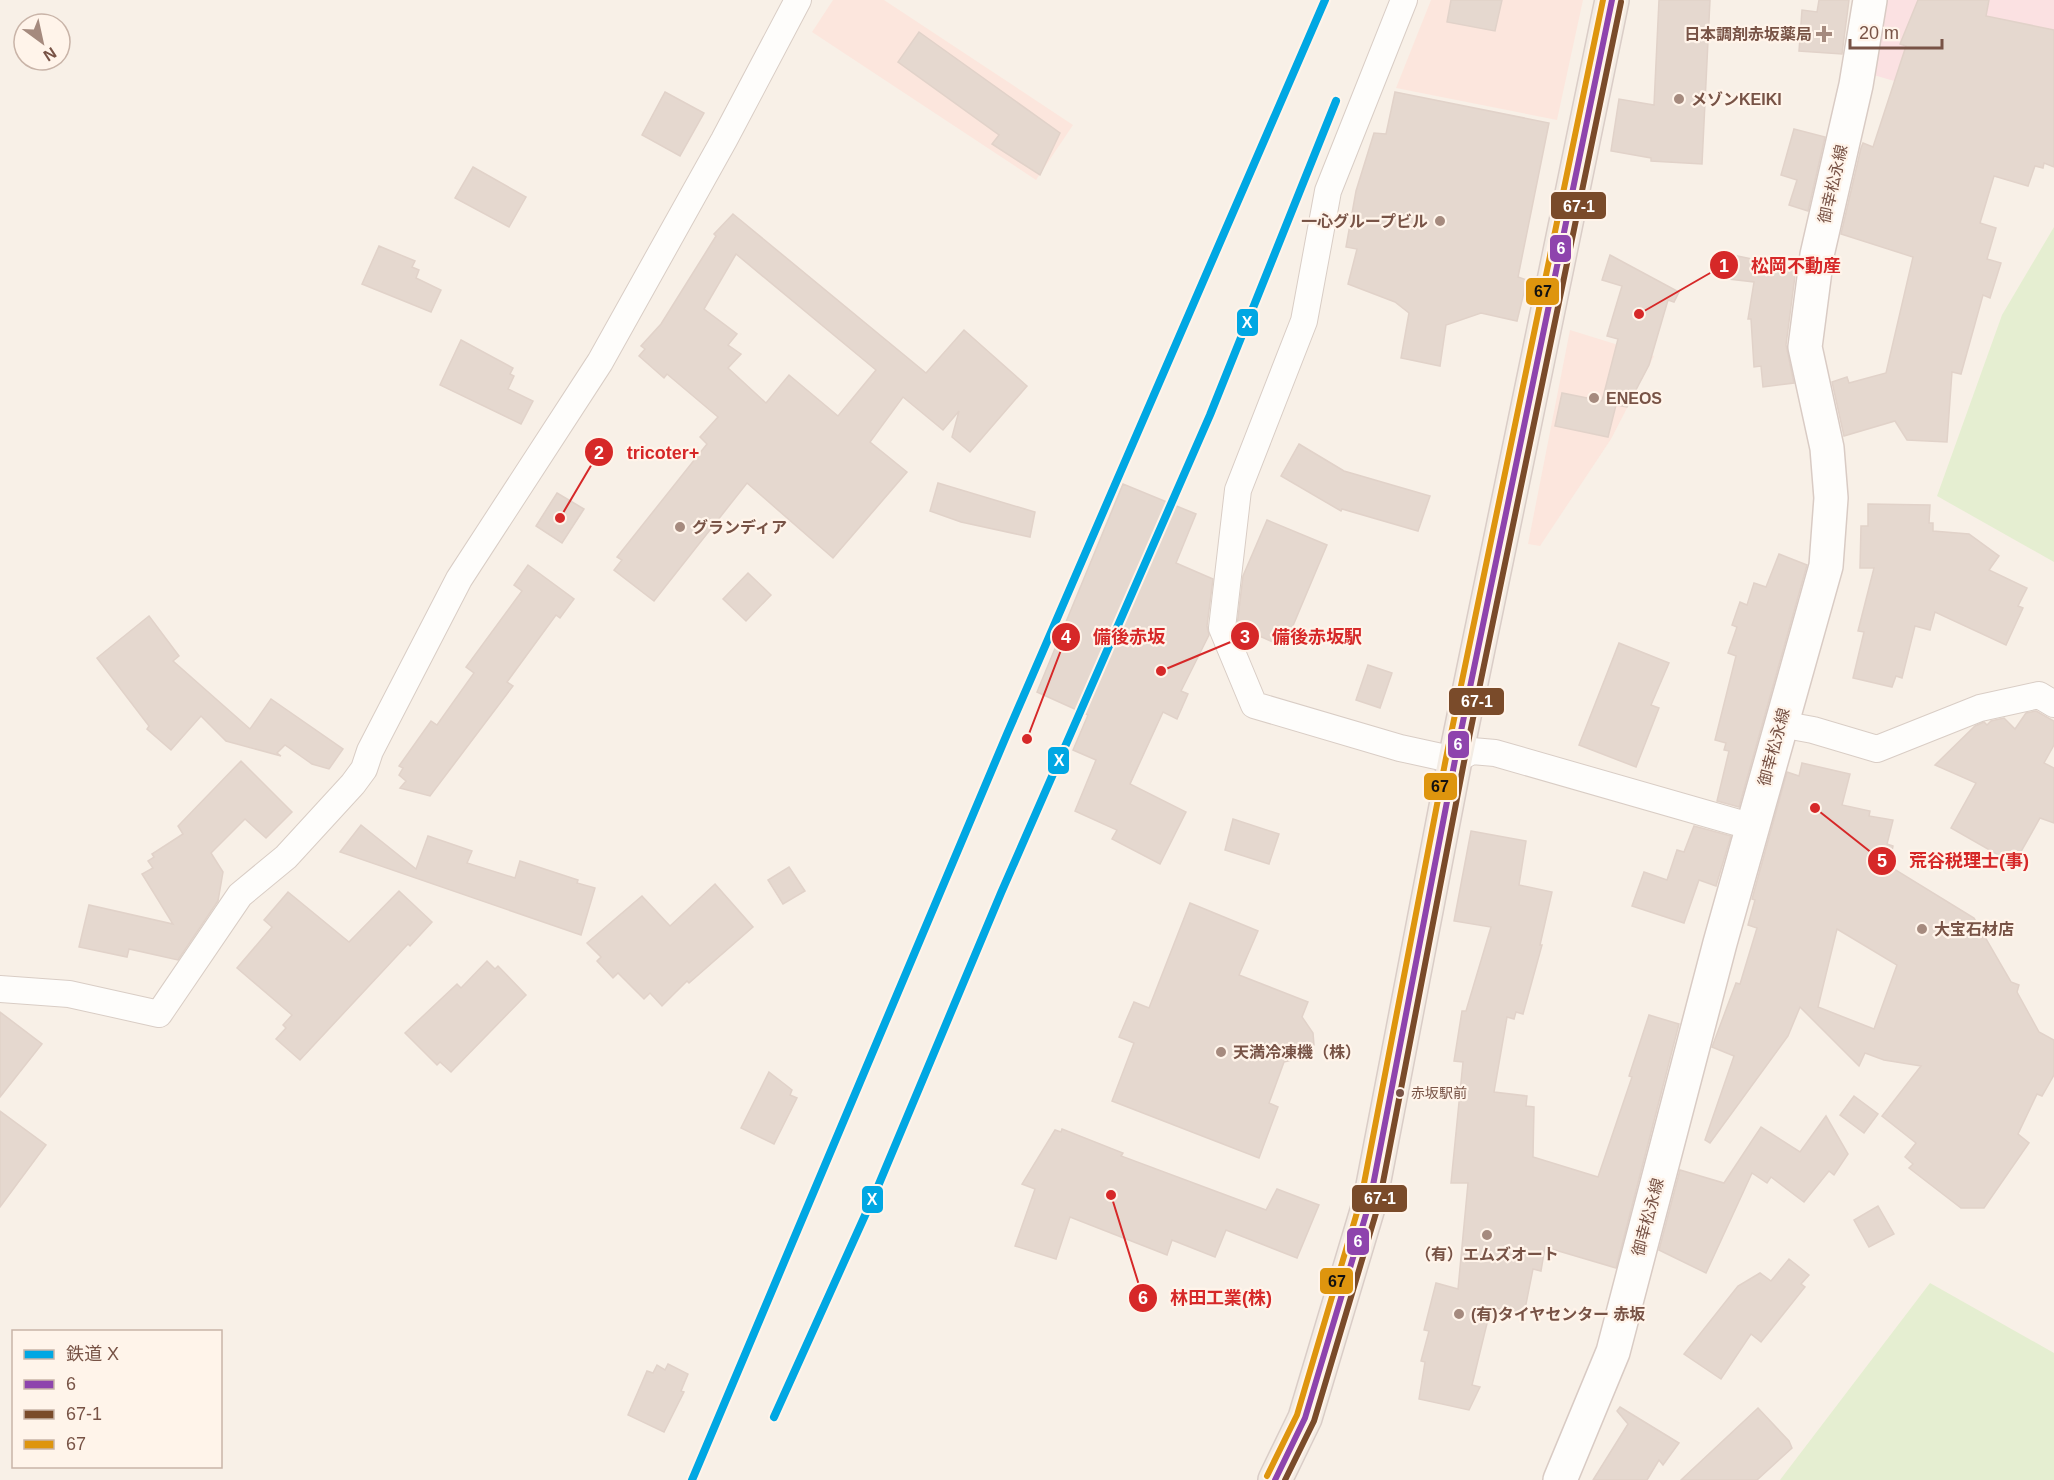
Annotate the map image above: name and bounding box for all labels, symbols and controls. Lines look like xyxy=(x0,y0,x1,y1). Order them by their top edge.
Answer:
north arrow xyxy=(12,12,72,72)
scale bar xyxy=(1850,12,1942,50)
text: 20 m xyxy=(1859,23,1899,43)
place label: 日本調剤赤坂薬局 xyxy=(1684,26,1812,43)
marker: 日本調剤赤坂薬局 xyxy=(1817,27,1831,41)
text: N xyxy=(40,44,59,64)
place label: メゾンKEIKI xyxy=(1691,91,1782,108)
marker: メゾンKEIKI xyxy=(1672,92,1686,106)
street label: 御幸松永線 xyxy=(1816,143,1850,225)
line badge: 67-1 xyxy=(1550,191,1607,220)
text: 67-1 xyxy=(1563,198,1595,215)
place label: 一心グループビル xyxy=(1301,212,1428,230)
marker: 一心グループビル xyxy=(1433,214,1447,228)
line badge: 6 xyxy=(1549,234,1572,263)
text: 6 xyxy=(1557,240,1566,257)
callout: 松岡不動産 xyxy=(1709,247,1853,283)
text: 1 xyxy=(1719,256,1729,276)
text: 松岡不動産 xyxy=(1751,256,1841,276)
line badge: 67 xyxy=(1525,277,1560,306)
text: 67 xyxy=(1534,283,1552,300)
line badge: X xyxy=(1236,308,1259,337)
text: X xyxy=(1242,314,1253,331)
place label: ENEOS xyxy=(1606,390,1662,407)
marker: ENEOS xyxy=(1587,391,1601,405)
callout: tricoter+ xyxy=(584,434,711,470)
text: 2 xyxy=(594,443,604,463)
text: tricoter+ xyxy=(627,443,699,463)
place label: グランディア xyxy=(692,518,787,536)
marker: グランディア xyxy=(673,520,687,534)
callout: 備後赤坂駅 xyxy=(1230,618,1374,654)
callout: 備後赤坂 xyxy=(1051,619,1177,655)
text: 4 xyxy=(1061,627,1071,647)
text: 備後赤坂 xyxy=(1093,627,1166,647)
text: 3 xyxy=(1240,627,1250,647)
text: 備後赤坂駅 xyxy=(1272,627,1362,647)
line badge: 67-1 xyxy=(1448,687,1505,716)
text: 67-1 xyxy=(1461,693,1493,710)
street label: 御幸松永線 xyxy=(1755,706,1793,788)
line badge: 6 xyxy=(1447,730,1470,759)
text: 6 xyxy=(1454,736,1463,753)
line badge: X xyxy=(1047,746,1070,775)
text: X xyxy=(1054,752,1065,769)
line badge: 67 xyxy=(1423,772,1458,801)
text: 67 xyxy=(1431,778,1449,795)
callout: 荒谷税理士(事) xyxy=(1867,843,2041,879)
text: 5 xyxy=(1877,851,1887,871)
text: 荒谷税理士(事) xyxy=(1909,851,2029,871)
place label: 大宝石材店 xyxy=(1934,920,2014,938)
marker: 大宝石材店 xyxy=(1915,922,1929,936)
place label: 天満冷凍機（株） xyxy=(1233,1043,1361,1061)
marker: 天満冷凍機（株） xyxy=(1214,1045,1228,1059)
place label: 赤坂駅前 xyxy=(1411,1085,1467,1101)
marker: 赤坂駅前 xyxy=(1394,1087,1406,1099)
street label: 御幸松永線 xyxy=(1629,1176,1667,1258)
line badge: 67-1 xyxy=(1351,1184,1408,1213)
line badge: X xyxy=(861,1185,884,1214)
text: 67-1 xyxy=(1364,1190,1396,1207)
text: X xyxy=(867,1191,878,1208)
line badge: 6 xyxy=(1346,1227,1370,1256)
marker: （有）エムズオート xyxy=(1480,1228,1494,1242)
text: 6 xyxy=(1354,1233,1363,1250)
place label: （有）エムズオート xyxy=(1415,1246,1559,1263)
line badge: 67 xyxy=(1319,1267,1354,1295)
text: 67 xyxy=(1328,1273,1346,1290)
callout: 林田工業(株) xyxy=(1128,1280,1284,1316)
text: 6 xyxy=(1138,1288,1148,1308)
text: 林田工業(株) xyxy=(1170,1288,1272,1308)
place label: (有)タイヤセンター 赤坂 xyxy=(1471,1306,1646,1323)
marker: (有)タイヤセンター 赤坂 xyxy=(1452,1307,1466,1321)
legend xyxy=(12,1330,222,1468)
text: 鉄道 X xyxy=(66,1344,119,1364)
text: 6 xyxy=(66,1374,76,1394)
text: 67-1 xyxy=(66,1404,102,1424)
text: 67 xyxy=(66,1434,86,1454)

